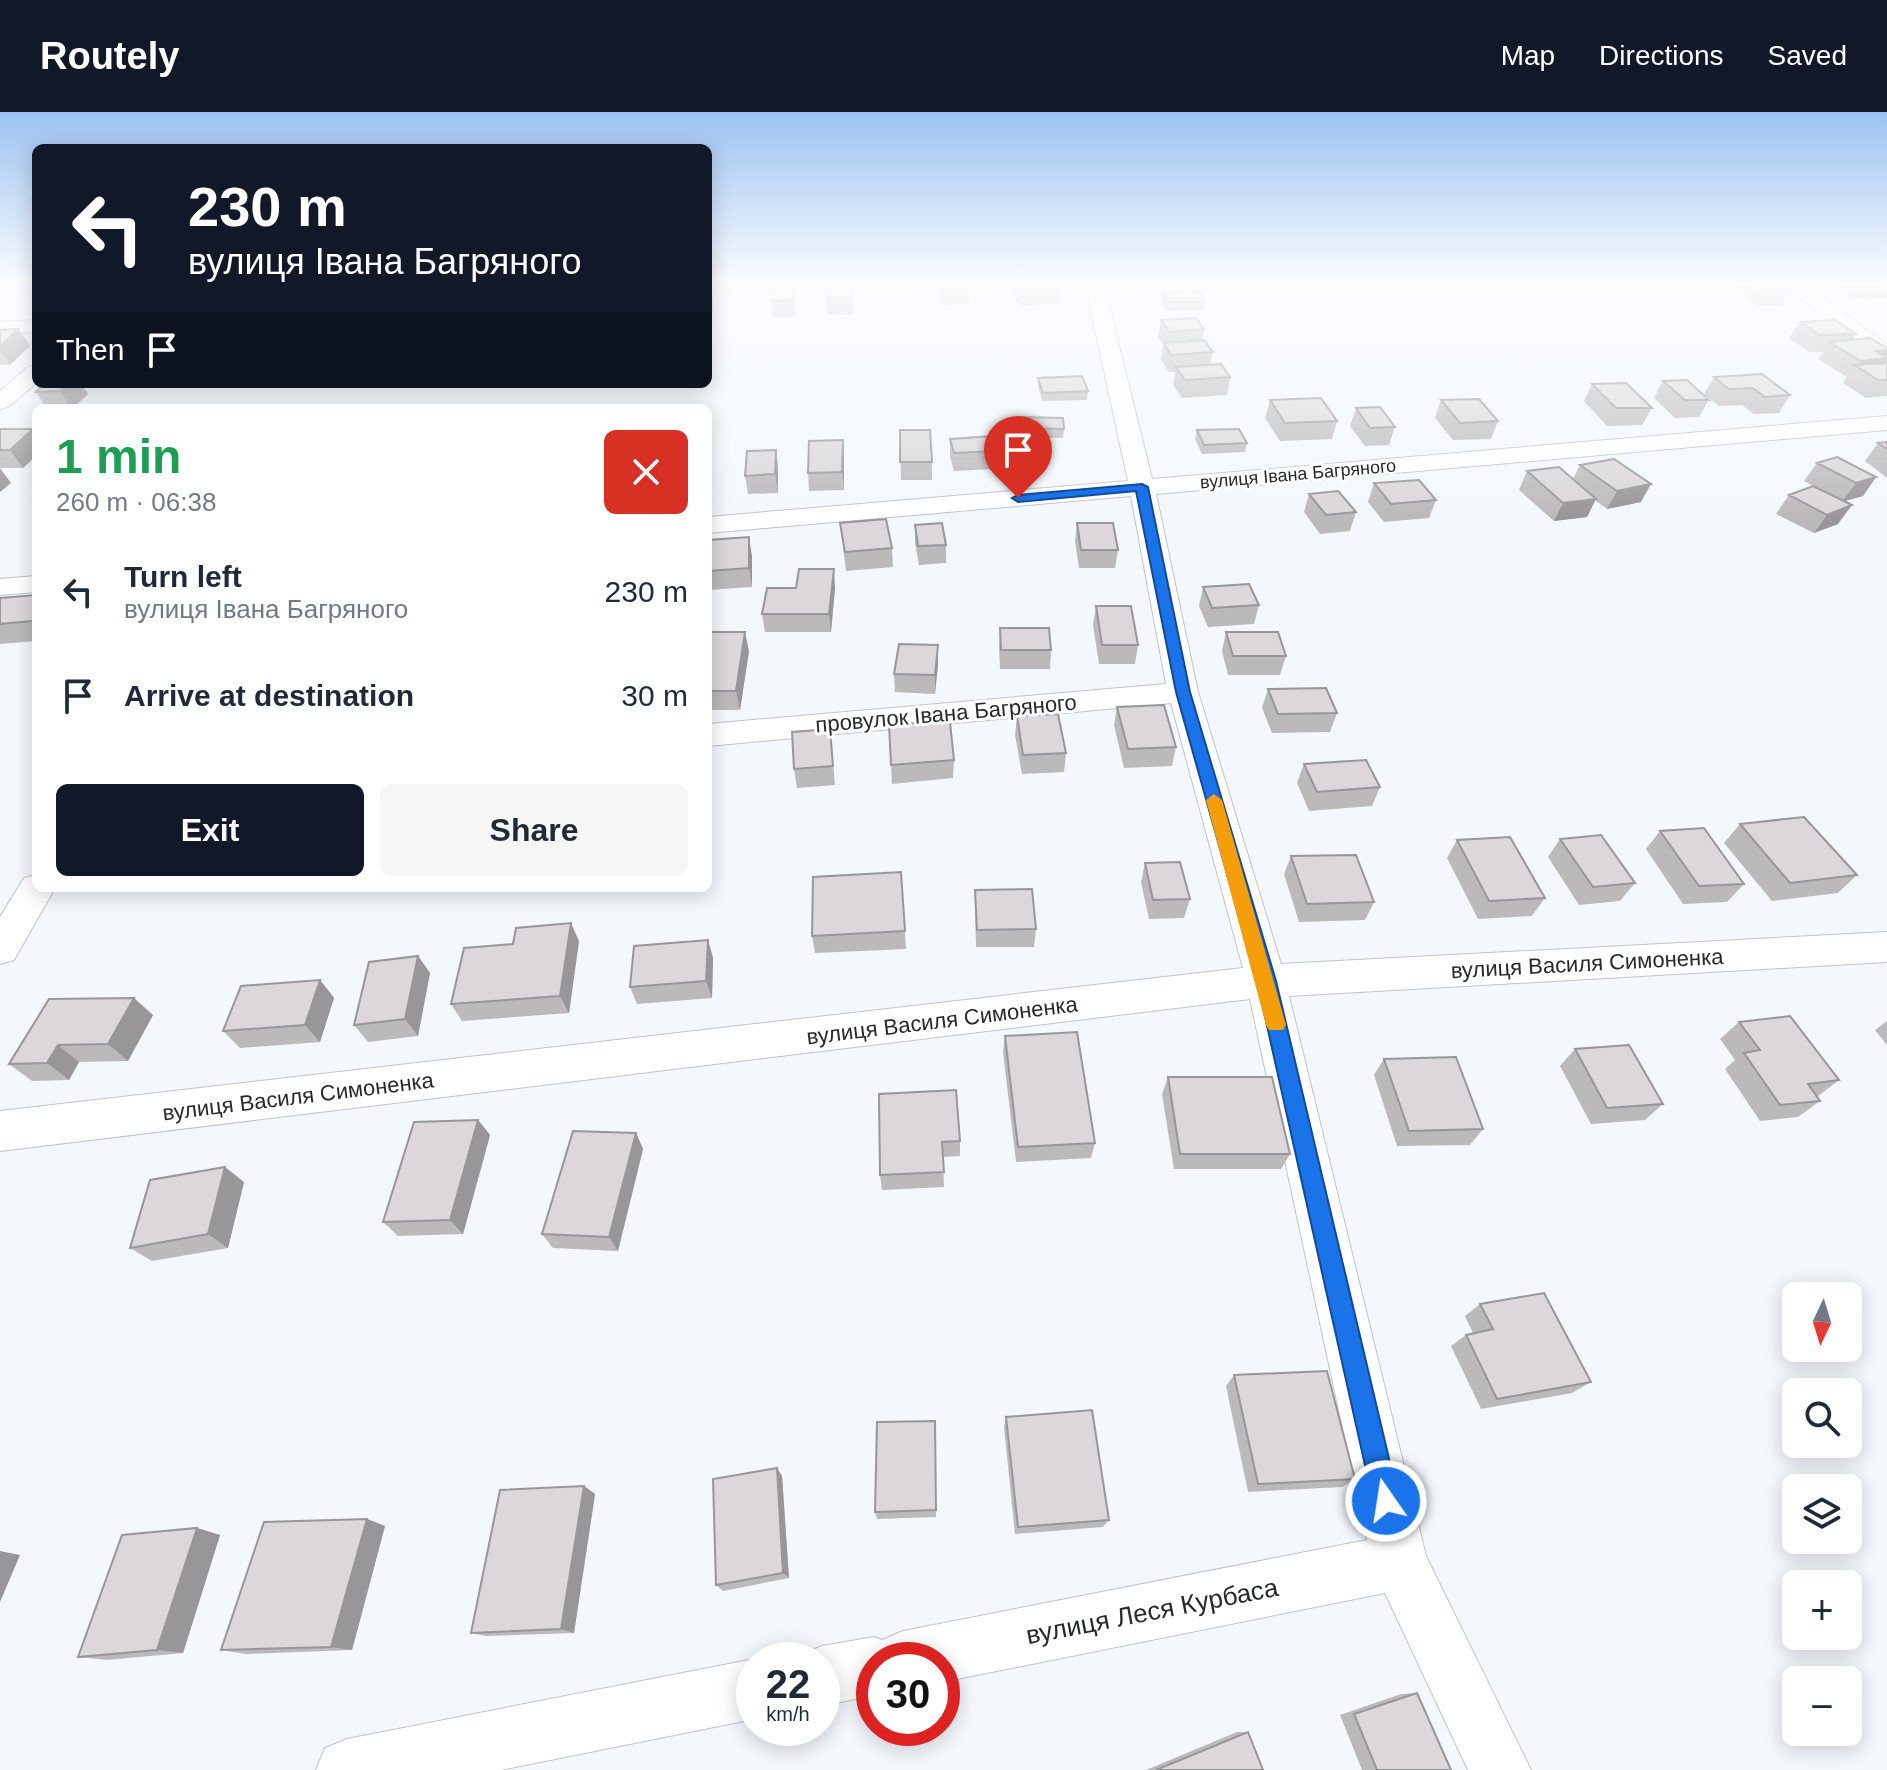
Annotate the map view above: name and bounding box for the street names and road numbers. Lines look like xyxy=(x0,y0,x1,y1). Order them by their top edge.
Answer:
street label: вулиця Івана Багряного xyxy=(1199,455,1397,493)
street label: провулок Івана Багряного xyxy=(814,690,1078,737)
street label: вулиця Василя Симоненка xyxy=(1450,944,1725,983)
street label: вулиця Василя Симоненка xyxy=(805,991,1080,1050)
street label: вулиця Василя Симоненка xyxy=(161,1067,436,1126)
street label: вулиця Леся Курбаса xyxy=(1024,1572,1281,1650)

